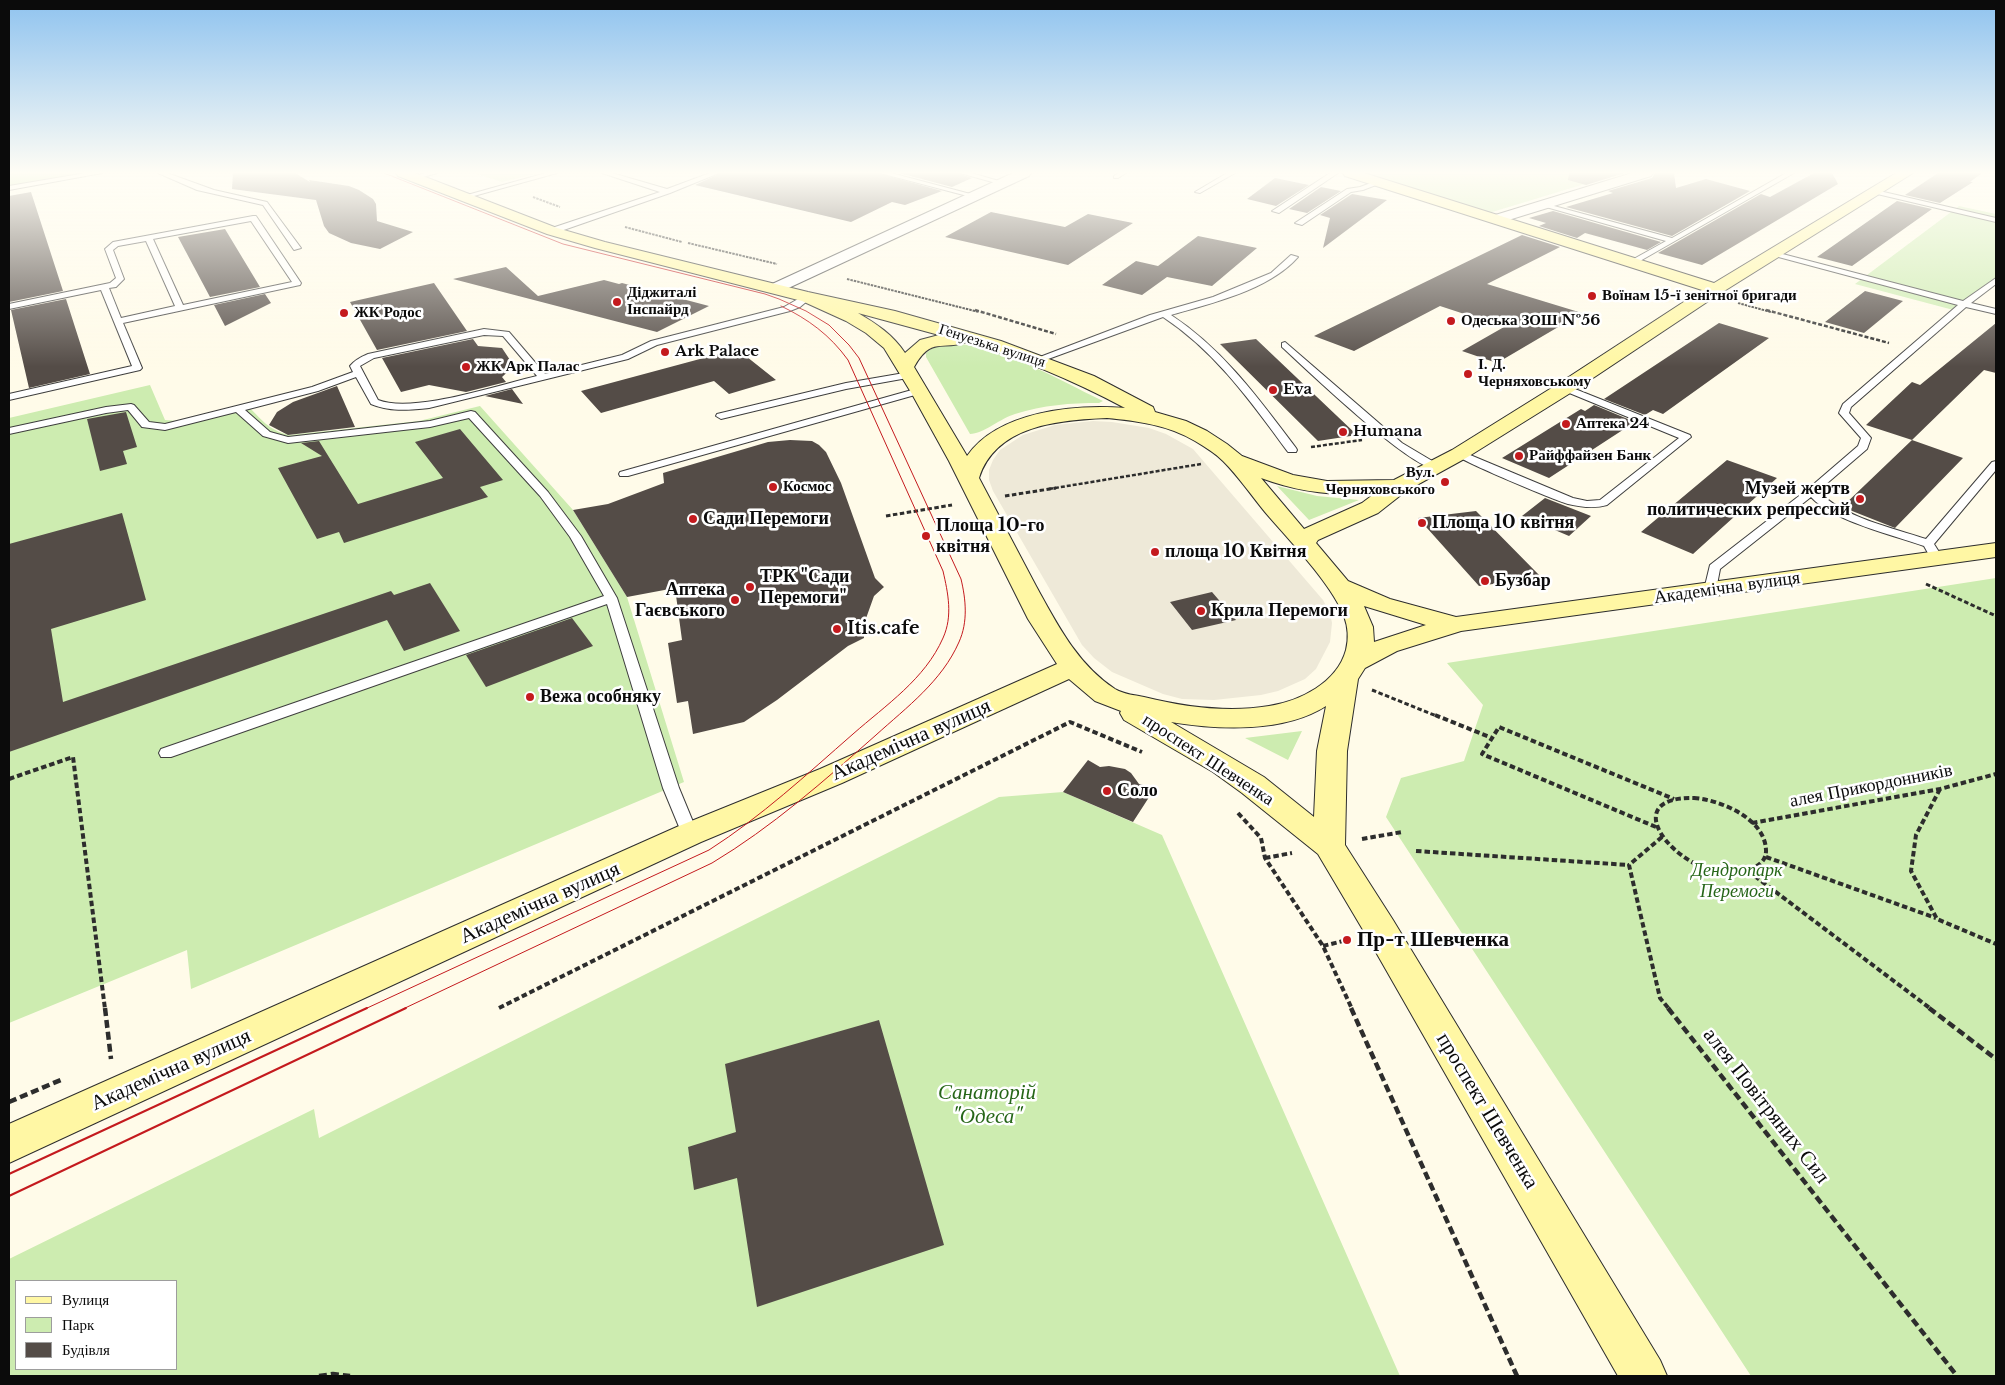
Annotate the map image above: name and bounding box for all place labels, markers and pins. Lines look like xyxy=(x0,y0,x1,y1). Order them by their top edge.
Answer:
place label: Діджиталі Інспайрд xyxy=(627,284,696,319)
place label: Воїнам 15-ї зенітної бригади xyxy=(1602,287,1797,305)
marker: Воїнам 15-ї зенітної бригади xyxy=(1586,290,1598,302)
marker: Діджиталі Інспайрд xyxy=(611,296,623,308)
place label: ЖК Родос xyxy=(354,304,421,322)
marker: ЖК Родос xyxy=(338,307,350,319)
place label: Одеська ЗОШ №56 xyxy=(1461,312,1600,330)
marker: Одеська ЗОШ №56 xyxy=(1445,315,1457,327)
place label: Ark Palace xyxy=(675,343,759,361)
marker: Ark Palace xyxy=(659,346,671,358)
place label: І. Д. Черняховському xyxy=(1478,356,1591,391)
place label: ЖК Арк Палас xyxy=(476,358,579,376)
marker: ЖК Арк Палас xyxy=(460,361,472,373)
marker: І. Д. Черняховському xyxy=(1462,368,1474,380)
place label: Eva xyxy=(1283,381,1312,399)
marker: Eva xyxy=(1267,384,1279,396)
place label: Аптека 24 xyxy=(1576,415,1649,433)
marker: Аптека 24 xyxy=(1560,418,1572,430)
place label: Humana xyxy=(1353,423,1422,441)
marker: Humana xyxy=(1337,426,1349,438)
place label: Райффайзен Банк xyxy=(1529,447,1651,465)
marker: Райффайзен Банк xyxy=(1513,450,1525,462)
place label: Вул. Черняховського xyxy=(1325,464,1435,499)
marker: Вул. Черняховського xyxy=(1439,476,1451,488)
place label: Космос xyxy=(783,478,831,496)
place label: Музей жертв политических репрессий xyxy=(1647,478,1850,520)
marker: Космос xyxy=(767,481,779,493)
marker: Музей жертв политических репрессий xyxy=(1854,493,1866,505)
place label: Сади Перемоги xyxy=(703,508,829,530)
place label: Площа 10 квітня xyxy=(1432,512,1574,534)
marker: Сади Перемоги xyxy=(687,513,699,525)
place label: Площа 10-го квітня xyxy=(936,515,1044,558)
marker: Площа 10 квітня xyxy=(1416,517,1428,529)
marker: Площа 10-го квітня xyxy=(920,530,932,542)
place label: площа 10 Квітня xyxy=(1165,541,1306,563)
marker: площа 10 Квітня xyxy=(1149,546,1161,558)
place label: ТРК "Сади Перемоги" xyxy=(760,566,849,608)
place label: Бузбар xyxy=(1495,570,1551,592)
marker: Бузбар xyxy=(1479,575,1491,587)
place label: Аптека Гаєвського xyxy=(635,579,725,622)
marker: ТРК "Сади Перемоги" xyxy=(744,581,756,593)
marker: Аптека Гаєвського xyxy=(729,594,741,606)
place label: Крила Перемоги xyxy=(1211,600,1348,622)
marker: Крила Перемоги xyxy=(1195,605,1207,617)
place label: Itis.cafe xyxy=(847,618,920,640)
marker: Itis.cafe xyxy=(831,623,843,635)
place label: Вежа особняку xyxy=(540,686,661,708)
marker: Вежа особняку xyxy=(524,691,536,703)
place label: Соло xyxy=(1117,780,1158,802)
marker: Соло xyxy=(1101,785,1113,797)
place label: Пр-т Шевченка xyxy=(1357,927,1509,953)
marker: Пр-т Шевченка xyxy=(1341,934,1353,946)

